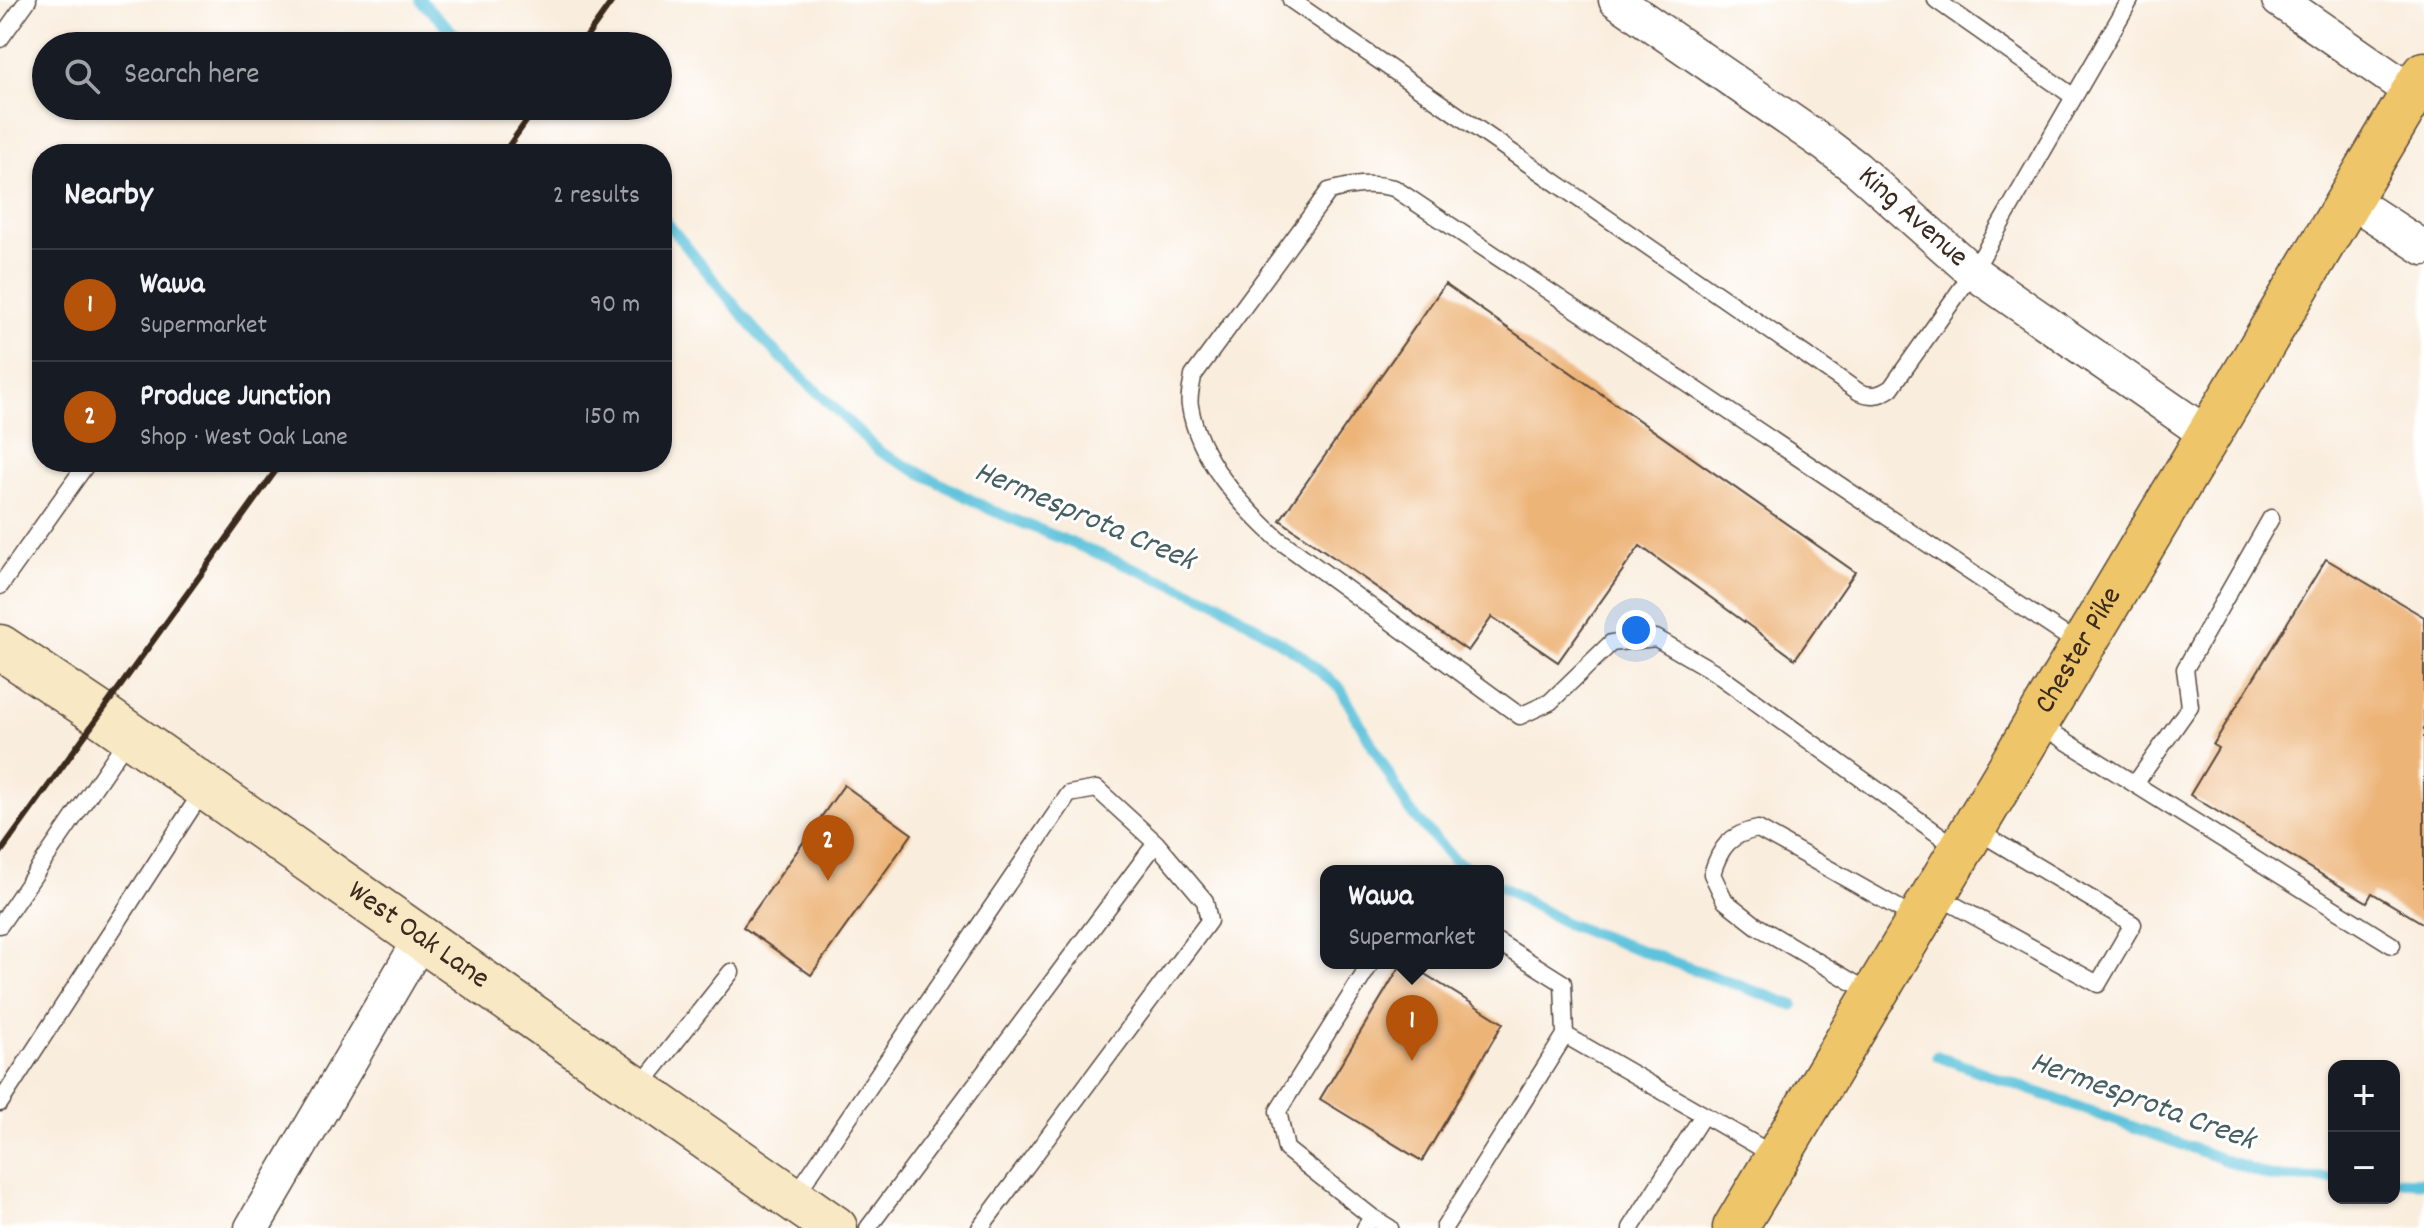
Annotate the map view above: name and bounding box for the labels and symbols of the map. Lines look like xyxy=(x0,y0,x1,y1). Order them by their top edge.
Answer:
street label: King Avenue xyxy=(1847,157,1977,279)
water label: Hermesprota Creek xyxy=(966,451,1204,586)
street label: Chester Pike xyxy=(2025,579,2134,723)
your location xyxy=(1616,610,1656,650)
pin: 2 xyxy=(802,815,854,881)
street label: West Oak Lane xyxy=(338,871,498,1001)
pin: 1 xyxy=(1386,995,1438,1061)
water label: Hermesprota Creek xyxy=(2023,1041,2263,1166)

